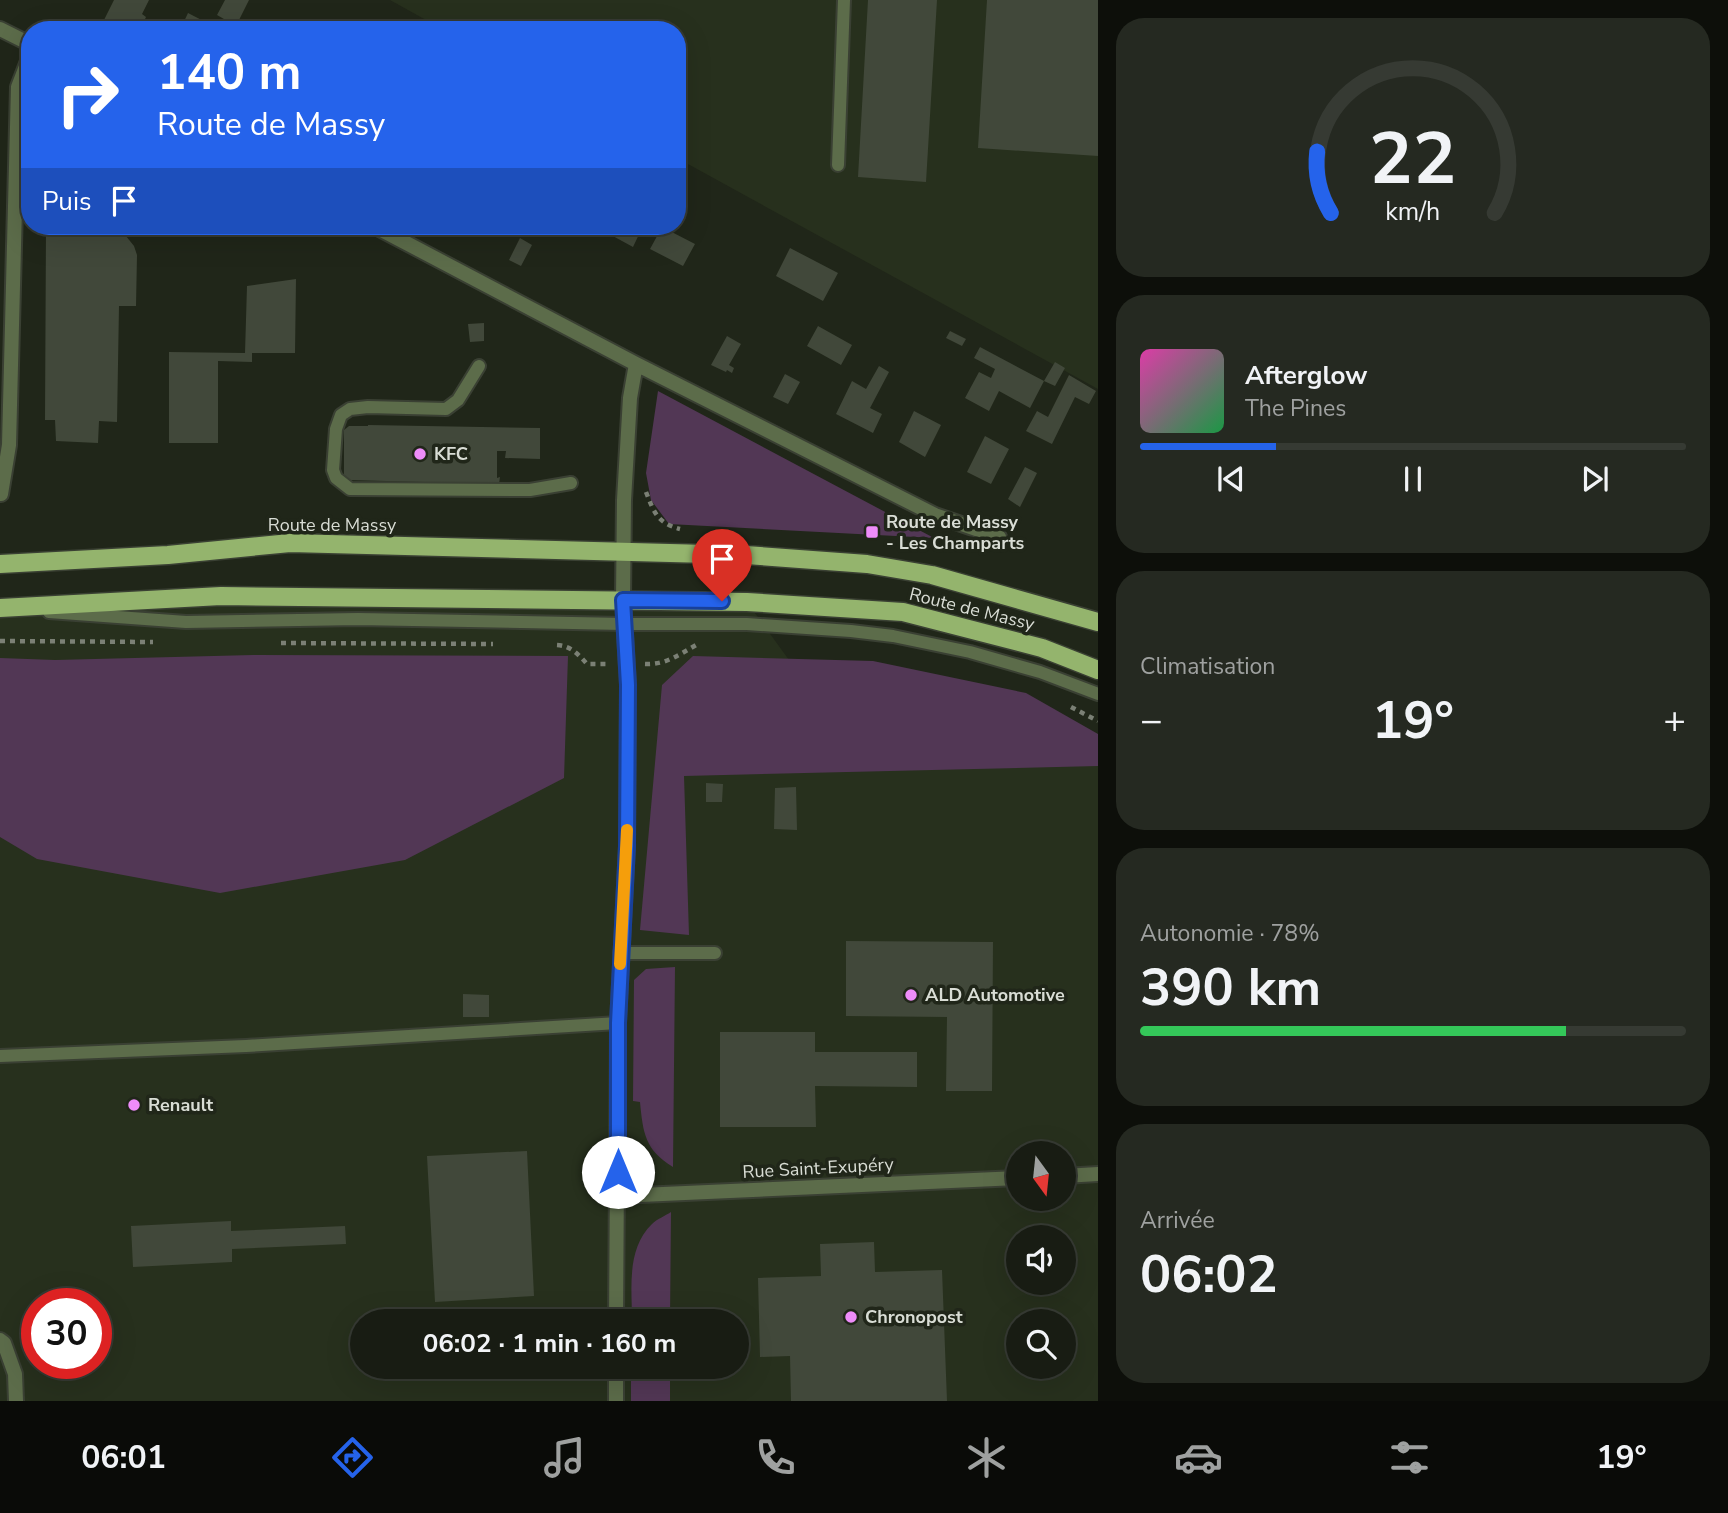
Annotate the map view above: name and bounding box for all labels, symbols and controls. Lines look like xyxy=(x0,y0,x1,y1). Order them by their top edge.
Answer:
text: 140 m xyxy=(157,39,301,106)
icon: right xyxy=(42,49,133,140)
text: Route de Massy xyxy=(157,103,385,146)
text: 22 xyxy=(1369,110,1457,210)
icon: arrive xyxy=(105,182,143,220)
text: Puis xyxy=(42,184,91,219)
text: km/h xyxy=(1385,195,1441,229)
text: Afterglow xyxy=(1245,358,1368,393)
text: The Pines xyxy=(1245,393,1346,424)
place label: KFC xyxy=(434,442,468,466)
marker: KFC xyxy=(412,446,428,462)
icon: previous xyxy=(1212,460,1250,498)
icon: pause xyxy=(1394,460,1432,498)
icon: next xyxy=(1576,460,1614,498)
place label: Route de Massy - Les Champarts xyxy=(886,510,1025,555)
street label: Route de Massy xyxy=(268,513,397,537)
marker: Route de Massy - Les Champarts xyxy=(864,524,880,540)
pin xyxy=(692,529,752,601)
icon: arrive xyxy=(703,540,741,578)
street label: Route de Massy xyxy=(907,582,1038,636)
text: Climatisation xyxy=(1140,651,1275,682)
text: 19° xyxy=(1372,685,1454,756)
text: − xyxy=(1140,695,1163,746)
text: + xyxy=(1663,695,1686,746)
text: Autonomie · 78% xyxy=(1140,918,1320,949)
text: 390 km xyxy=(1140,952,1321,1023)
place label: ALD Automotive xyxy=(925,983,1065,1007)
marker: ALD Automotive xyxy=(903,987,919,1003)
place label: Renault xyxy=(148,1093,213,1117)
marker: Renault xyxy=(126,1097,142,1113)
position arrow xyxy=(581,1135,655,1209)
north arrow xyxy=(1006,1141,1076,1211)
map controls xyxy=(1006,1141,1076,1379)
street label: Rue Saint-Exupéry xyxy=(742,1152,895,1184)
text: Arrivée xyxy=(1140,1205,1215,1236)
button: sound xyxy=(1006,1225,1076,1295)
text: 06:02 xyxy=(1140,1239,1278,1310)
speed limit sign: 30 xyxy=(21,1288,112,1379)
place label: Chronopost xyxy=(865,1305,963,1329)
marker: Chronopost xyxy=(843,1309,859,1325)
button: search xyxy=(1006,1309,1076,1379)
text: 06:02 · 1 min · 160 m xyxy=(423,1326,676,1361)
icon: directions xyxy=(328,1433,377,1482)
icon: music xyxy=(540,1433,589,1482)
icon: phone xyxy=(751,1433,800,1482)
icon: climate xyxy=(962,1433,1011,1482)
icon: car xyxy=(1174,1433,1223,1482)
icon: filters xyxy=(1385,1433,1434,1482)
text: 06:01 xyxy=(81,1436,166,1479)
text: 19° xyxy=(1596,1436,1647,1479)

